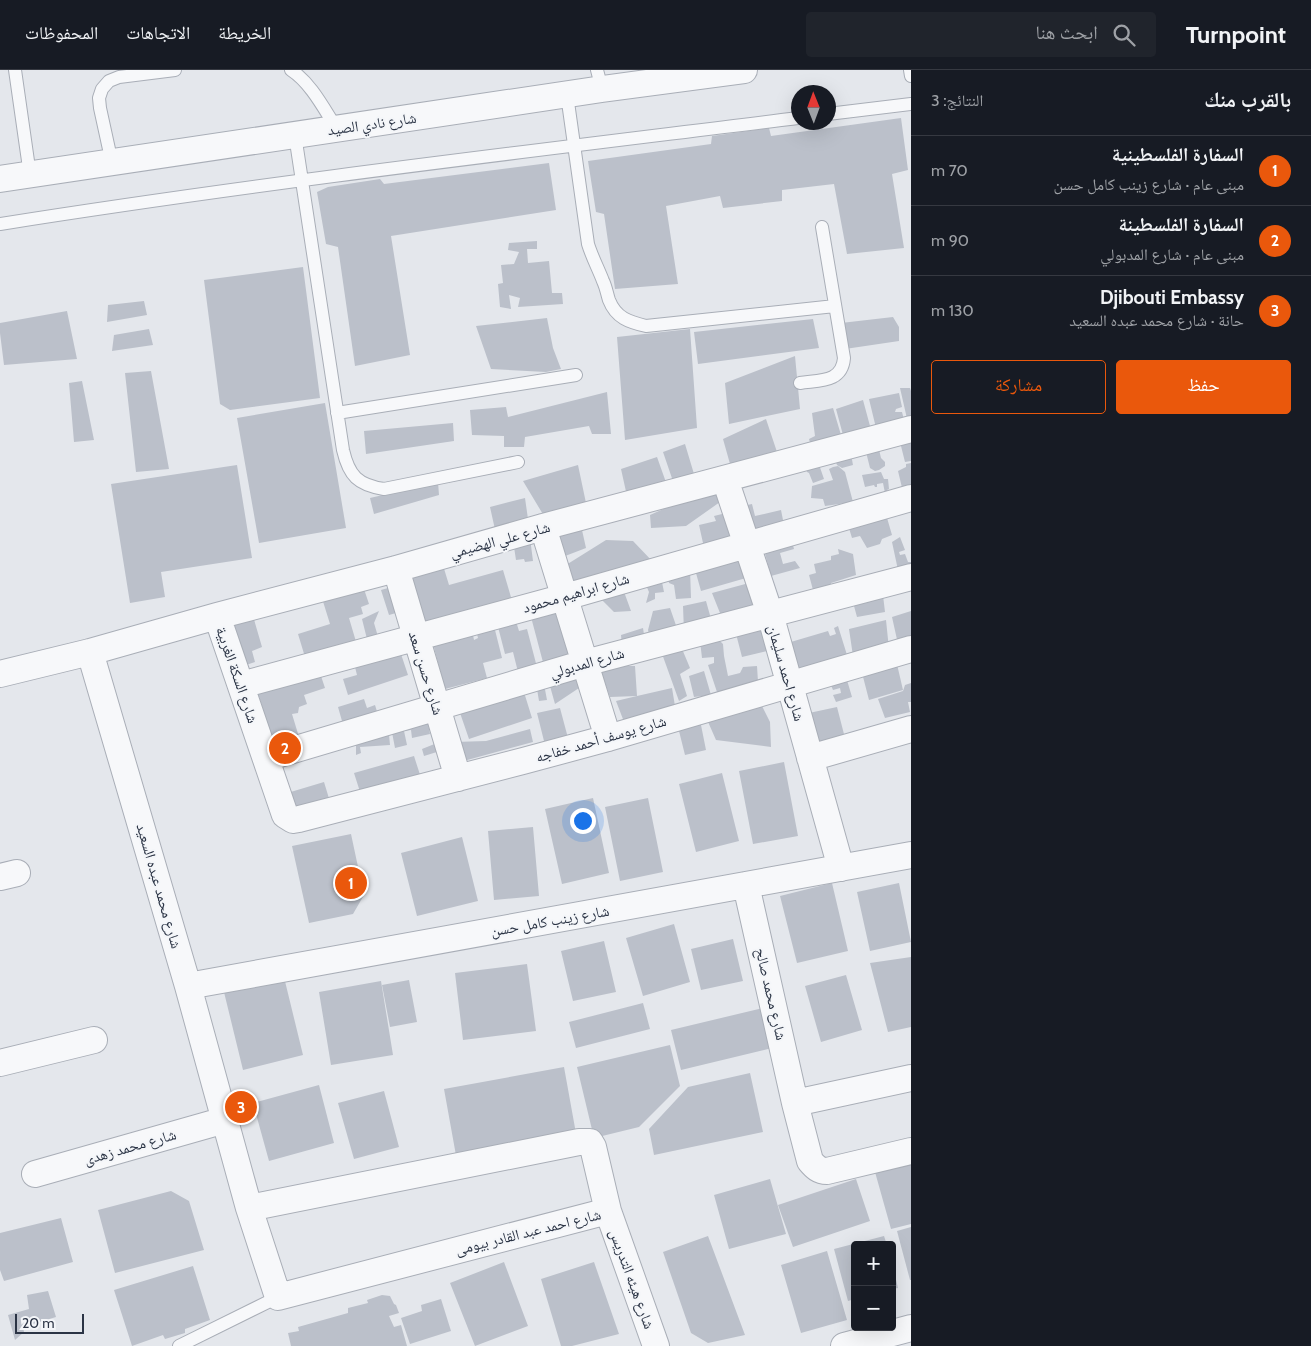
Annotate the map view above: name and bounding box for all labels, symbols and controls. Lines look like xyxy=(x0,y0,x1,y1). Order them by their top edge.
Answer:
search box xyxy=(806,12,1156,57)
text: Turnpoint xyxy=(1186,20,1286,49)
text: ابحث هنا xyxy=(1035,21,1098,44)
icon: search xyxy=(1110,21,1138,49)
text: المحفوظات xyxy=(25,22,98,44)
text: الاتجاهات xyxy=(126,22,190,44)
text: الخريطة xyxy=(218,22,271,44)
north arrow xyxy=(791,85,836,130)
text: بالقرب منك xyxy=(1204,87,1291,112)
text: النتائج: 3 xyxy=(931,91,983,110)
street label: شارع نادي الصيد xyxy=(326,109,418,142)
text: السفارة الفلسطينية xyxy=(1112,143,1244,166)
text: 70 m xyxy=(931,161,968,180)
text: 1 xyxy=(1272,161,1278,180)
text: مبنى عام · شارع زينب كامل حسن xyxy=(1054,175,1244,194)
text: السفارة الفلسطينة xyxy=(1119,213,1244,236)
text: 90 m xyxy=(931,231,969,250)
text: 2 xyxy=(1271,231,1279,250)
text: مبنى عام · شارع المدبولي xyxy=(1100,245,1244,264)
text: Djibouti Embassy xyxy=(1100,286,1244,309)
text: 130 m xyxy=(931,301,974,320)
text: 3 xyxy=(1271,301,1279,320)
text: حانة · شارع محمد عبده السعيد xyxy=(1069,311,1244,330)
button: مشاركة xyxy=(931,360,1106,414)
button: حفظ xyxy=(1116,360,1291,414)
street label: شارع علي الهضيمي xyxy=(448,518,553,565)
street label: شارع ابراهيم محمود xyxy=(521,569,632,618)
street label: شارع احمد سليمان xyxy=(763,623,808,724)
street label: شارع السكة الغربية xyxy=(211,624,262,726)
street label: شارع حسن سعد xyxy=(404,629,447,718)
street label: شارع المدبولي xyxy=(548,644,627,685)
street label: شارع يوسف أحمد خفاجه xyxy=(534,712,669,767)
pin: 2 xyxy=(269,729,301,767)
your location xyxy=(570,808,596,834)
street label: شارع محمد عبده السعيد xyxy=(132,821,186,951)
pin: 1 xyxy=(335,864,367,902)
street label: شارع زينب كامل حسن xyxy=(489,902,611,941)
street label: شارع محمد صالح xyxy=(751,946,790,1042)
pin: 3 xyxy=(225,1088,257,1126)
street label: شارع محمد زهدى xyxy=(82,1125,179,1170)
street label: شارع احمد عبد القادر بيومى xyxy=(453,1205,603,1260)
street label: شارع هيئه التدريس xyxy=(605,1227,658,1332)
map controls xyxy=(851,1241,896,1331)
button: + xyxy=(851,1241,896,1286)
button: − xyxy=(851,1286,896,1331)
scale bar xyxy=(15,1311,84,1334)
text: 20 m xyxy=(22,1314,55,1332)

